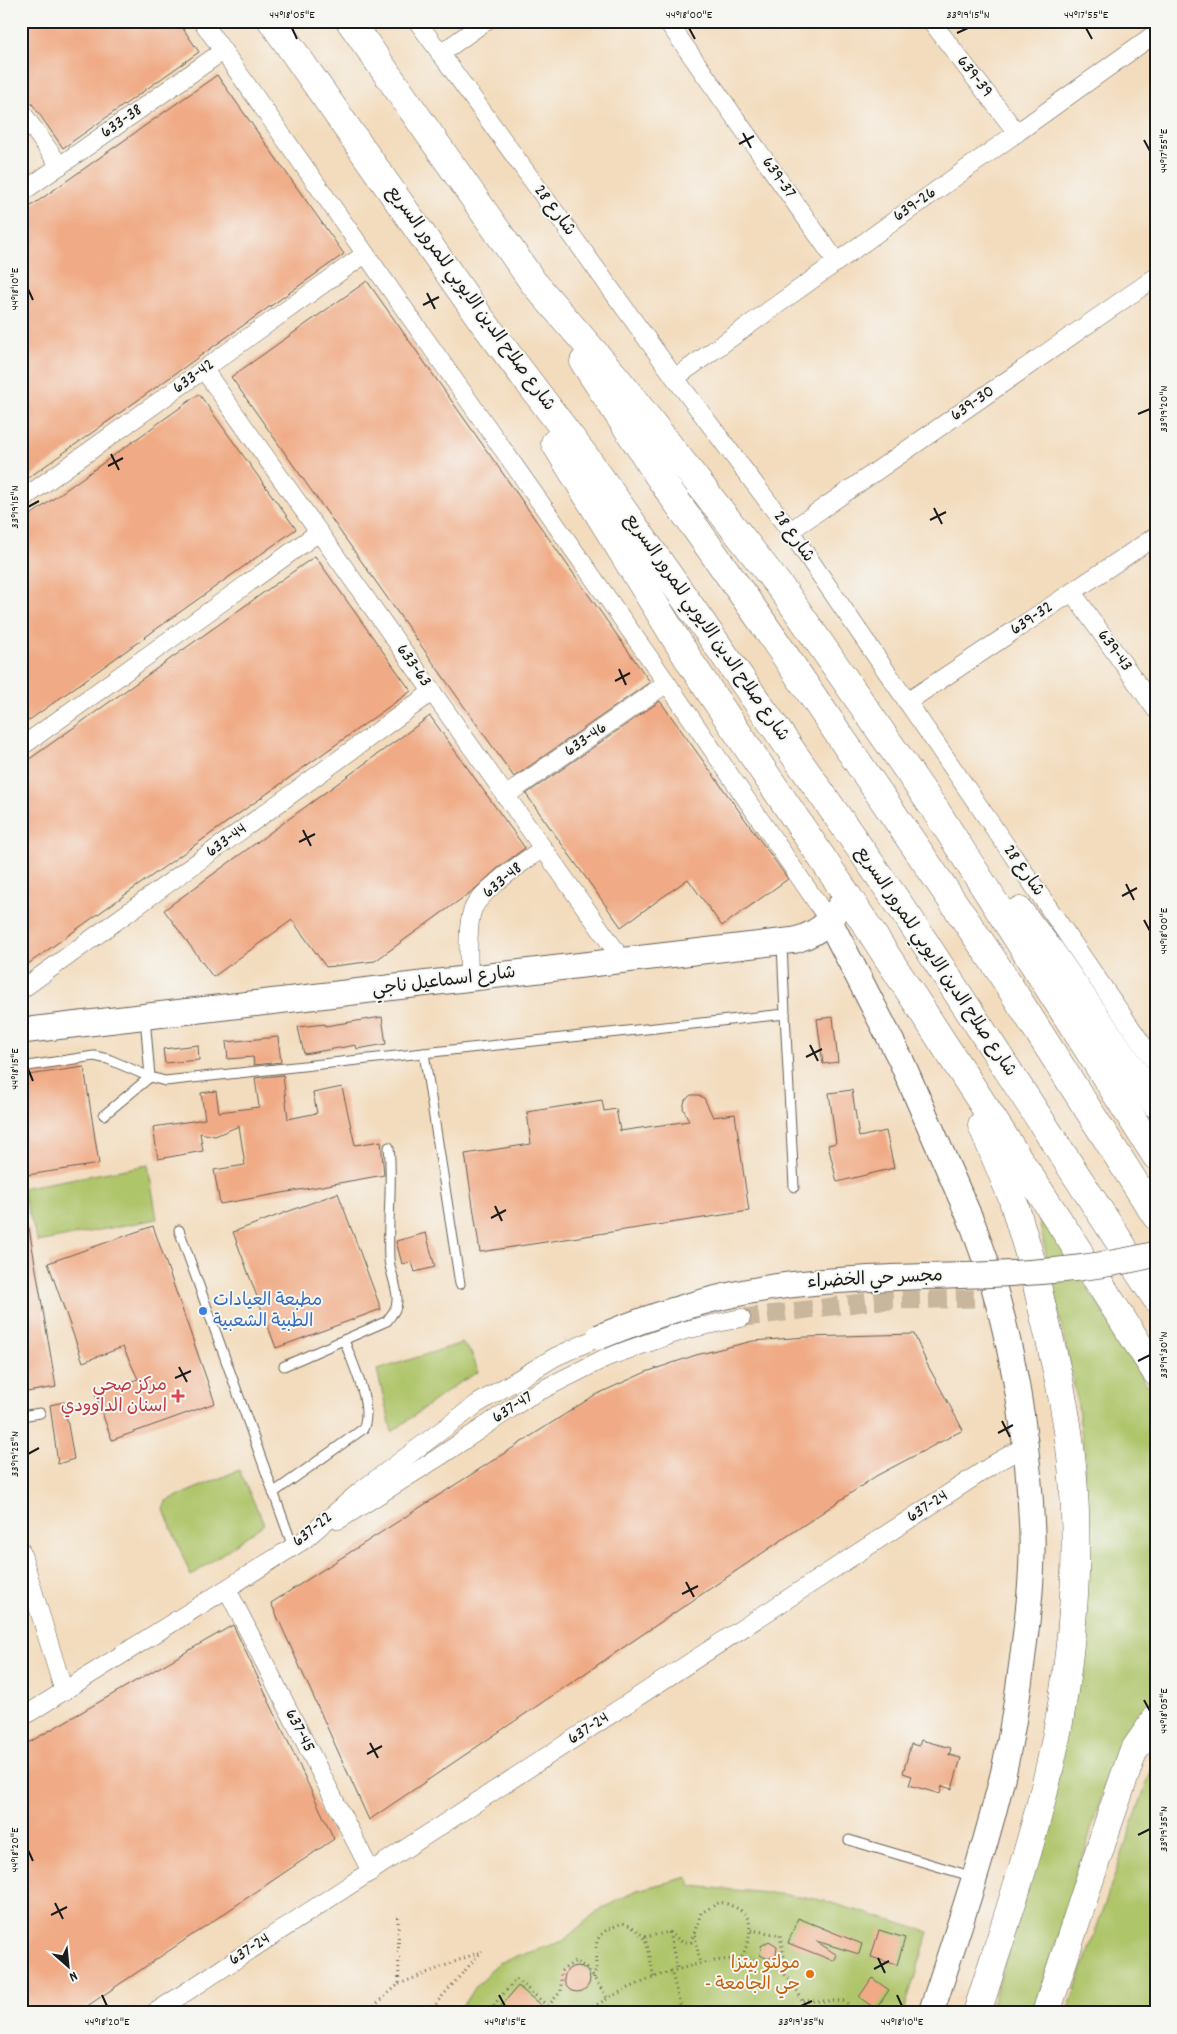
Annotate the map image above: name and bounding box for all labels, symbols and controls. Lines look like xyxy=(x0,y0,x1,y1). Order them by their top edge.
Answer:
text: 44°18'05"E xyxy=(269,7,315,24)
text: 44°18'00"E xyxy=(666,7,713,24)
text: 33°19'15"N xyxy=(946,7,990,24)
text: 44°17'55"E xyxy=(1064,7,1109,24)
street label: 639-39 xyxy=(950,51,998,103)
street label: 633-38 xyxy=(96,99,148,145)
text: 44°17'55"E xyxy=(1156,128,1173,173)
street label: 639-37 xyxy=(755,152,802,204)
street label: شارع 28 xyxy=(527,180,581,242)
street label: شارع صلاح الدين الايوبي للمرور السريع xyxy=(379,181,560,417)
street label: 639-26 xyxy=(888,181,942,229)
text: 44°18'10"E xyxy=(7,267,24,310)
street label: 633-42 xyxy=(168,353,220,401)
street label: 639-30 xyxy=(946,380,1000,428)
text: 33°19'20"N xyxy=(1156,385,1173,432)
text: 33°19'15"N xyxy=(7,485,24,529)
street label: شارع 28 xyxy=(766,506,820,568)
street label: شارع صلاح الدين الايوبي للمرور السريع xyxy=(617,509,795,748)
street label: 639-32 xyxy=(1005,595,1059,643)
street label: 639-43 xyxy=(1090,625,1138,677)
street label: 633-63 xyxy=(389,639,437,693)
street label: 633-46 xyxy=(559,716,613,764)
street label: 633-44 xyxy=(201,817,253,865)
street label: شارع 28 xyxy=(996,840,1050,902)
street label: شارع صلاح الدين الايوبي للمرور السريع xyxy=(847,842,1022,1083)
street label: 633-48 xyxy=(477,857,529,905)
text: 44°18'00"E xyxy=(1156,907,1173,954)
street label: شارع اسماعيل ناجي xyxy=(371,961,517,1004)
text: 44°18'15"E xyxy=(7,1048,24,1090)
street label: مجسر حي الخضراء xyxy=(807,1264,943,1297)
place label: مطبعة العيادات الطبية الشعبية xyxy=(213,1289,322,1335)
marker: مطبعة العيادات الطبية الشعبية xyxy=(197,1305,209,1317)
text: 33°19'30"N xyxy=(1156,1331,1173,1379)
place label: مركز صحي اسنان الداوودي xyxy=(61,1374,167,1420)
street label: 637-47 xyxy=(488,1385,538,1431)
marker: مركز صحي اسنان الداوودي xyxy=(171,1389,185,1403)
text: 33°19'25"N xyxy=(7,1431,24,1477)
street label: 637-24 xyxy=(902,1484,954,1530)
street label: 637-22 xyxy=(287,1506,339,1554)
text: 44°18'05"E xyxy=(1156,1688,1173,1734)
street label: 637-45 xyxy=(277,1705,321,1757)
street label: 637-24 xyxy=(563,1706,615,1752)
text: 33°19'35"N xyxy=(1156,1806,1173,1852)
text: 44°18'20"E xyxy=(7,1827,24,1873)
street label: 637-24 xyxy=(224,1927,276,1973)
north arrow xyxy=(42,1942,92,1992)
place label: مولتو بيتزا - حي الجامعة xyxy=(705,1952,800,1999)
text: N xyxy=(65,1965,81,1986)
marker: مولتو بيتزا - حي الجامعة xyxy=(804,1968,816,1980)
text: 44°18'20"E xyxy=(84,2014,130,2031)
text: 44°18'15"E xyxy=(484,2014,526,2031)
text: 33°19'35"N xyxy=(778,2014,824,2031)
text: 44°18'10"E xyxy=(881,2014,924,2031)

